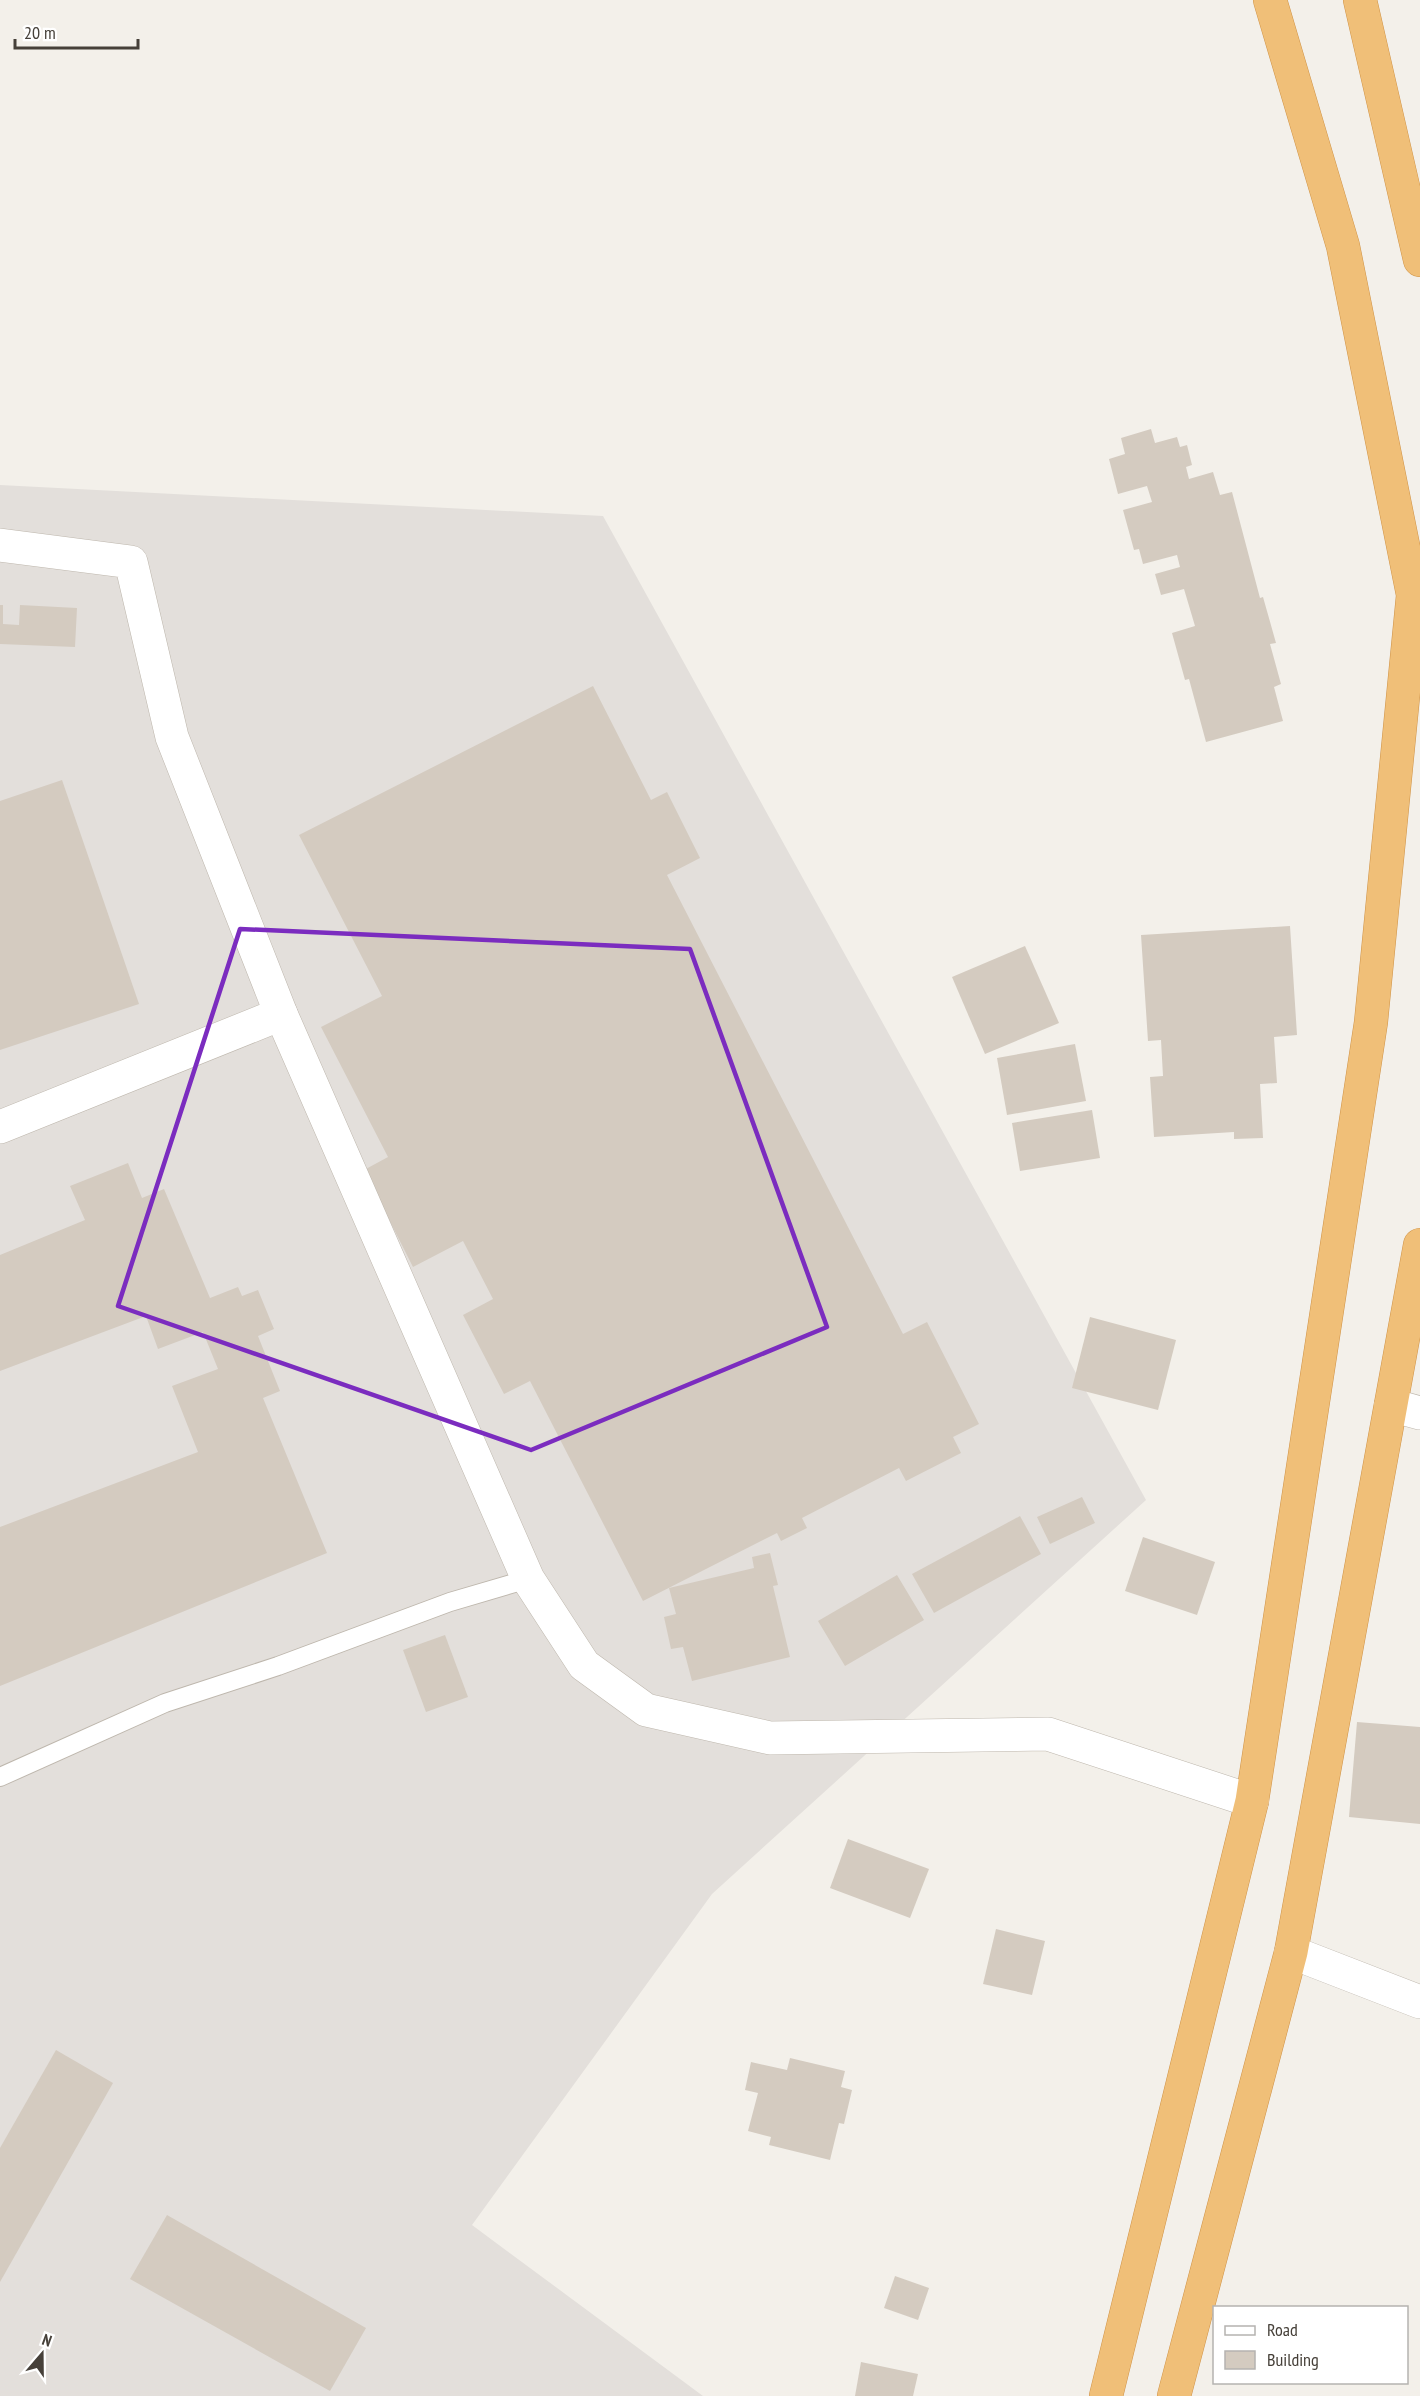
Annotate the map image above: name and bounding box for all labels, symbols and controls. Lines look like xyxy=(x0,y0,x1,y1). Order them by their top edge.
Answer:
scale bar xyxy=(15,12,138,50)
text: 20 m xyxy=(24,21,56,44)
legend xyxy=(1213,2306,1408,2384)
text: Road xyxy=(1267,2318,1298,2341)
north arrow xyxy=(12,2324,72,2384)
text: N xyxy=(40,2329,55,2351)
text: Building xyxy=(1267,2348,1319,2371)

